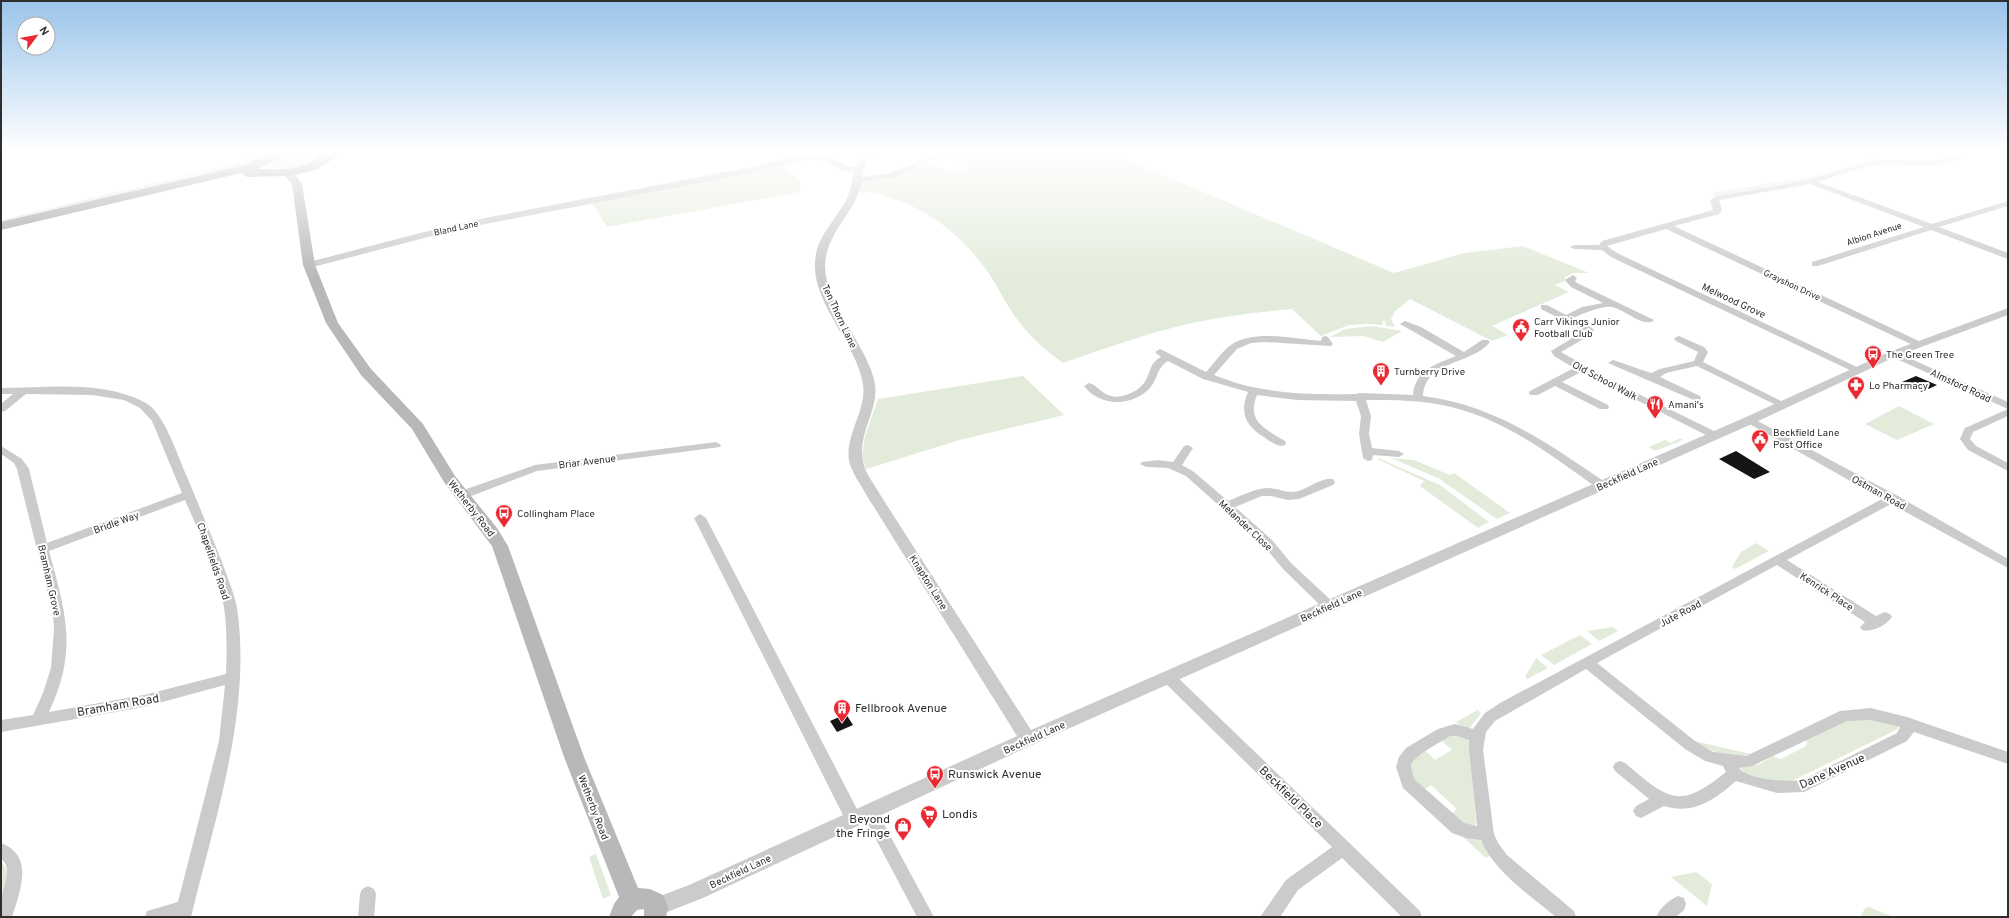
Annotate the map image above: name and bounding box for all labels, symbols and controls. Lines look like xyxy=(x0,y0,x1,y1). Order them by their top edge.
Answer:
north arrow xyxy=(16,16,56,56)
text: N xyxy=(36,24,52,38)
street label: Bland Lane xyxy=(433,218,480,239)
street label: Albion Avenue xyxy=(1845,220,1903,249)
street label: Grayshon Drive xyxy=(1761,267,1822,304)
street label: Melwood Grove xyxy=(1699,281,1767,322)
street label: Ten Thorn Lane xyxy=(818,283,859,351)
place label: Carr Vikings Junior Football Club xyxy=(1534,316,1620,341)
public building icon: Carr Vikings Junior Football Club xyxy=(1511,317,1531,342)
bus stop icon: The Green Tree xyxy=(1863,344,1883,369)
place label: The Green Tree xyxy=(1886,349,1954,362)
street label: Old School Walk xyxy=(1569,359,1639,404)
building icon: Turnberry Drive xyxy=(1371,361,1391,386)
place label: Turnberry Drive xyxy=(1394,366,1465,379)
street label: Almsford Road xyxy=(1928,367,1993,406)
pharmacy icon: Lo Pharmacy xyxy=(1846,375,1866,400)
place label: Lo Pharmacy xyxy=(1869,380,1928,393)
restaurant icon: Amani's xyxy=(1645,394,1665,419)
place label: Amani's xyxy=(1668,399,1704,412)
place label: Beckfield Lane Post Office xyxy=(1773,427,1839,452)
public building icon: Beckfield Lane Post Office xyxy=(1750,428,1770,453)
street label: Briar Avenue xyxy=(558,453,617,472)
street label: Beckfield Lane xyxy=(1595,456,1661,495)
street label: Ostman Road xyxy=(1849,473,1908,514)
street label: Wetherby Road xyxy=(445,478,497,540)
street label: Melander Close xyxy=(1215,498,1275,554)
bus stop icon: Collingham Place xyxy=(494,503,514,528)
place label: Collingham Place xyxy=(517,508,595,521)
street label: Bridle Way xyxy=(92,509,141,538)
street label: Chapelfields Road xyxy=(193,521,232,602)
street label: Bramham Grove xyxy=(34,544,63,617)
street label: Knapton Lane xyxy=(906,553,950,613)
street label: Kenrick Place xyxy=(1797,570,1855,614)
street label: Beckfield Lane xyxy=(1299,587,1365,626)
street label: Jute Road xyxy=(1657,598,1704,631)
street label: Bramham Road xyxy=(76,691,160,721)
building icon: Fellbrook Avenue xyxy=(832,698,852,723)
place label: Fellbrook Avenue xyxy=(855,701,947,717)
street label: Beckfield Lane xyxy=(1002,719,1068,758)
street label: Dane Avenue xyxy=(1797,750,1868,794)
street label: Beckfield Place xyxy=(1255,763,1326,832)
bus stop icon: Runswick Avenue xyxy=(925,764,945,789)
place label: Runswick Avenue xyxy=(948,767,1041,783)
street label: Wetherby Road xyxy=(574,773,611,842)
supermarket icon: Londis xyxy=(919,804,939,829)
place label: Londis xyxy=(942,807,978,823)
place label: Beyond the Fringe xyxy=(836,812,890,842)
shop icon: Beyond the Fringe xyxy=(893,816,913,841)
street label: Beckfield Lane xyxy=(708,852,773,892)

